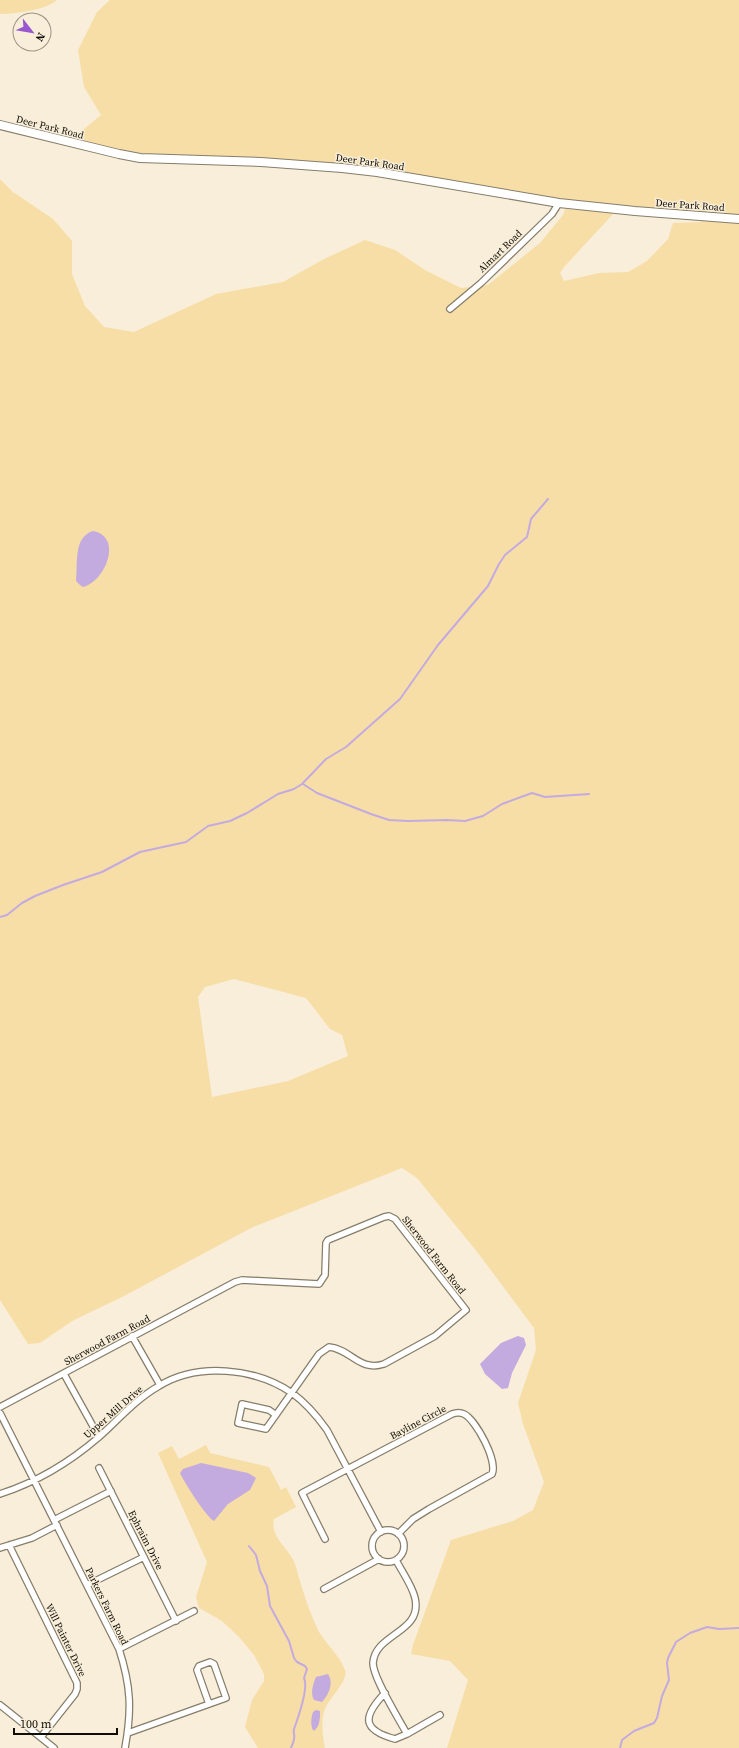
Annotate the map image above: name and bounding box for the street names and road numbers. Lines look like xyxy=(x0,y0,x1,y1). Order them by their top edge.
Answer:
street label: Deer Park Road xyxy=(15,112,86,142)
street label: Deer Park Road xyxy=(335,151,406,173)
street label: Deer Park Road xyxy=(655,196,725,214)
street label: Almart Road xyxy=(475,227,525,275)
street label: Sherwood Farm Road xyxy=(399,1213,469,1297)
street label: Sherwood Farm Road xyxy=(62,1312,153,1368)
street label: Upper Mill Drive xyxy=(81,1383,145,1441)
street label: Bayline Circle xyxy=(388,1402,448,1442)
street label: Ephraim Drive xyxy=(125,1508,167,1572)
street label: Parkers Farm Road xyxy=(83,1565,132,1647)
street label: Will Painter Drive xyxy=(43,1601,89,1679)

